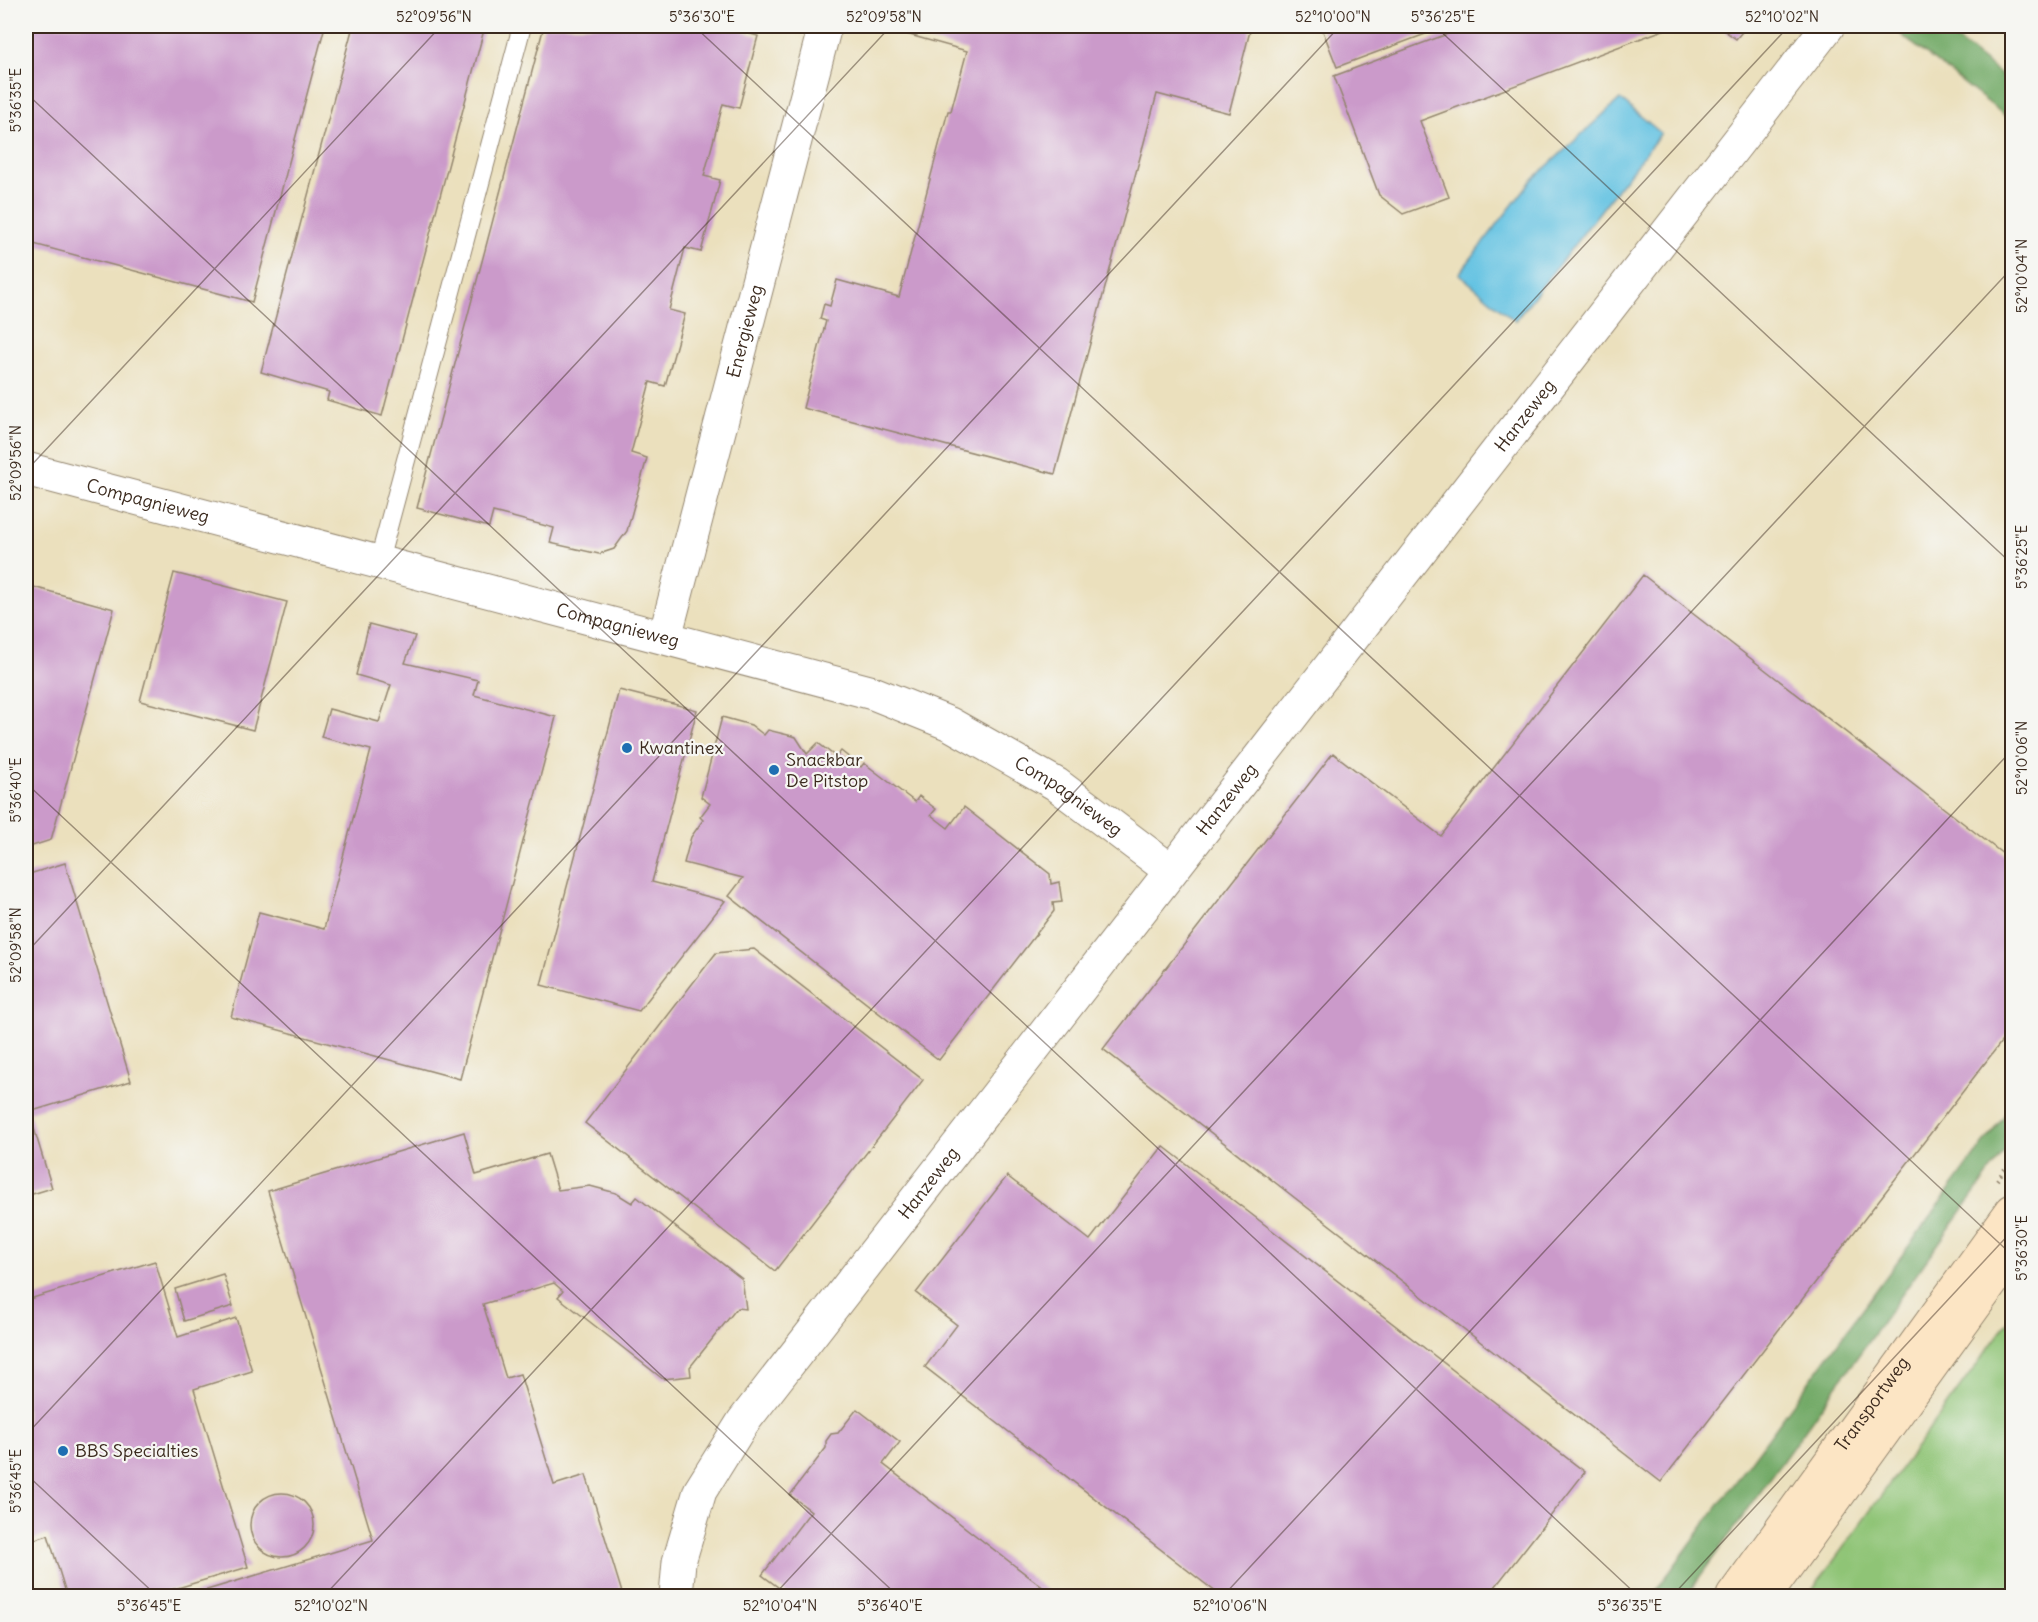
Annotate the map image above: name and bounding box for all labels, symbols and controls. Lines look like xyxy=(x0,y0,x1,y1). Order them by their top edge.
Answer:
text: 52°09'56"N xyxy=(396,7,472,26)
text: 5°36'30"E xyxy=(669,7,735,26)
text: 52°09'58"N xyxy=(846,7,922,26)
text: 52°10'00"N xyxy=(1295,7,1371,26)
text: 5°36'25"E xyxy=(1411,7,1475,26)
text: 52°10'02"N xyxy=(1745,7,1819,26)
text: 5°36'35"E xyxy=(6,67,25,132)
text: 52°10'04"N xyxy=(2012,239,2031,313)
street label: Energieweg xyxy=(721,282,768,380)
street label: Hanzeweg xyxy=(1489,375,1560,456)
text: 52°09'56"N xyxy=(6,425,25,501)
street label: Compagnieweg xyxy=(84,473,212,528)
text: 5°36'25"E xyxy=(2012,525,2031,589)
street label: Compagnieweg xyxy=(554,598,682,652)
text: 52°10'06"N xyxy=(2012,721,2031,795)
place label: Kwantinex xyxy=(639,736,723,759)
marker: Kwantinex xyxy=(620,741,634,755)
place label: Snackbar De Pitstop xyxy=(786,748,868,792)
street label: Compagnieweg xyxy=(1011,751,1127,841)
text: 5°36'40"E xyxy=(6,757,25,823)
street label: Hanzeweg xyxy=(1191,758,1262,840)
marker: Snackbar De Pitstop xyxy=(767,763,781,777)
text: 52°09'58"N xyxy=(6,907,25,983)
street label: Hanzeweg xyxy=(893,1142,964,1224)
text: 5°36'30"E xyxy=(2012,1215,2031,1281)
street label: Transportweg xyxy=(1829,1352,1914,1456)
place label: BBS Specialties xyxy=(75,1439,198,1462)
marker: BBS Specialties xyxy=(56,1444,70,1458)
text: 5°36'45"E xyxy=(6,1449,25,1513)
text: 5°36'45"E xyxy=(117,1596,181,1615)
text: 52°10'02"N xyxy=(294,1596,368,1615)
text: 52°10'04"N xyxy=(743,1596,817,1615)
text: 5°36'40"E xyxy=(857,1596,923,1615)
text: 52°10'06"N xyxy=(1193,1596,1267,1615)
text: 5°36'35"E xyxy=(1598,1596,1663,1615)

